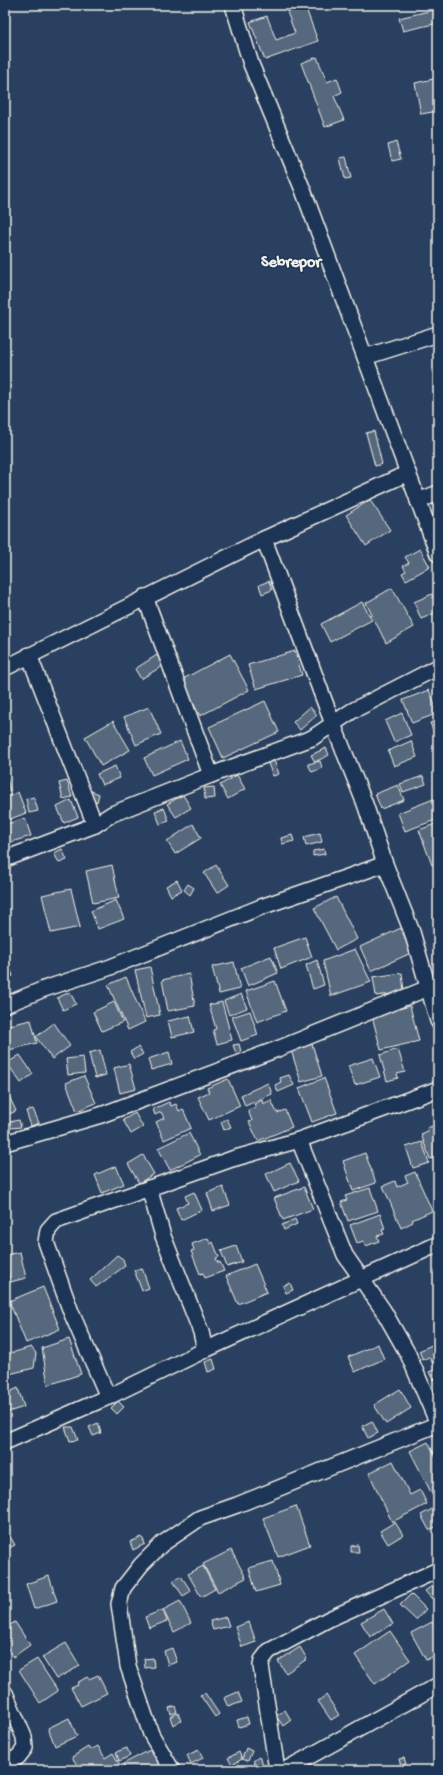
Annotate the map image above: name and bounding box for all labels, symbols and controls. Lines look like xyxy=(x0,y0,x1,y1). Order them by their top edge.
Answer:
district label: Sebrepor xyxy=(261,254,323,273)

